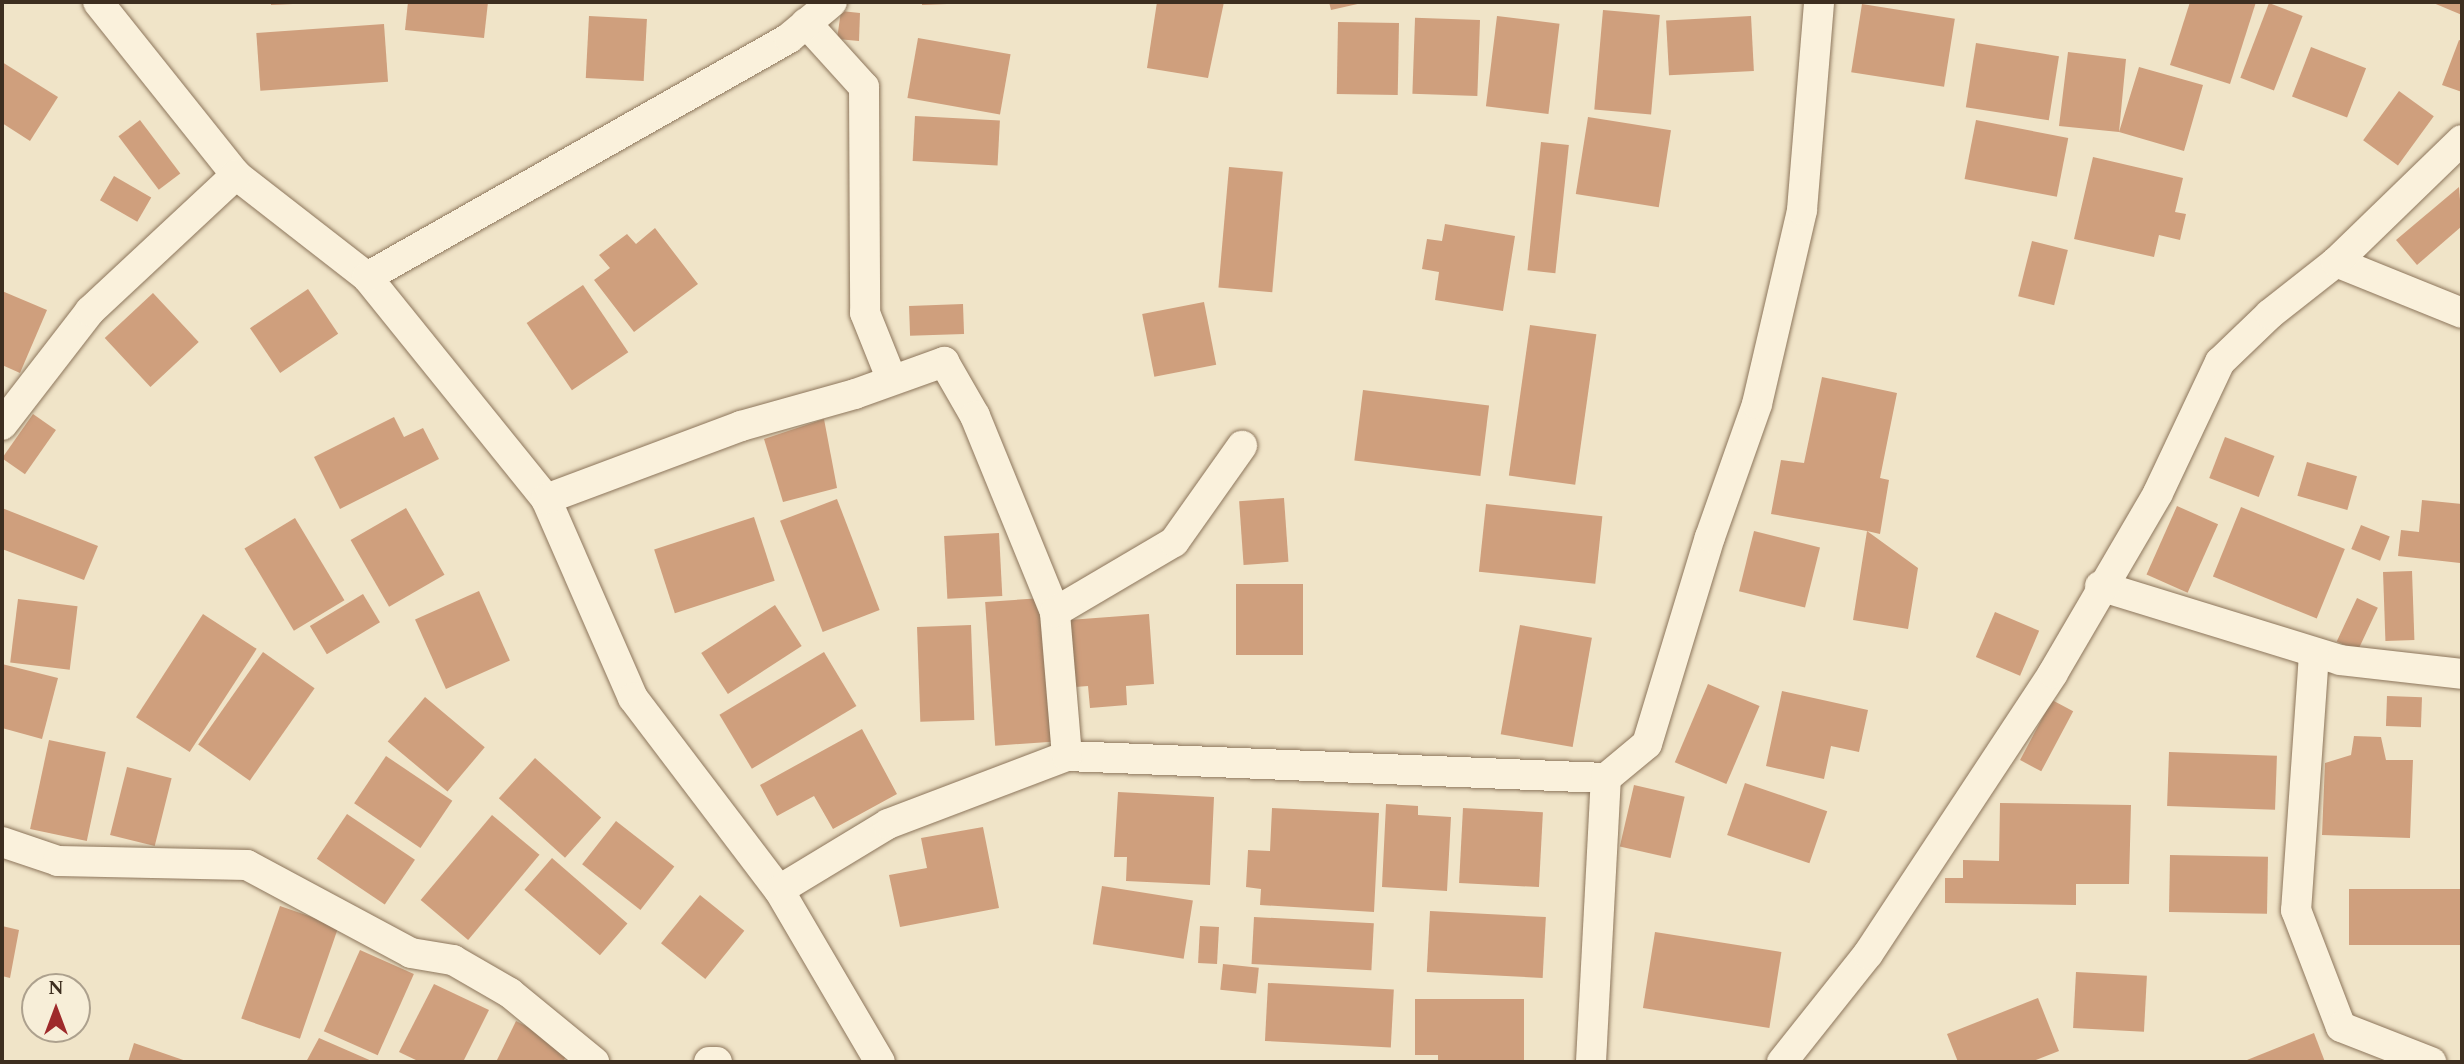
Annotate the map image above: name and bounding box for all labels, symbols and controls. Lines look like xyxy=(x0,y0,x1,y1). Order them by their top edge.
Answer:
north arrow xyxy=(21,973,91,1043)
text: N xyxy=(48,974,64,1003)

